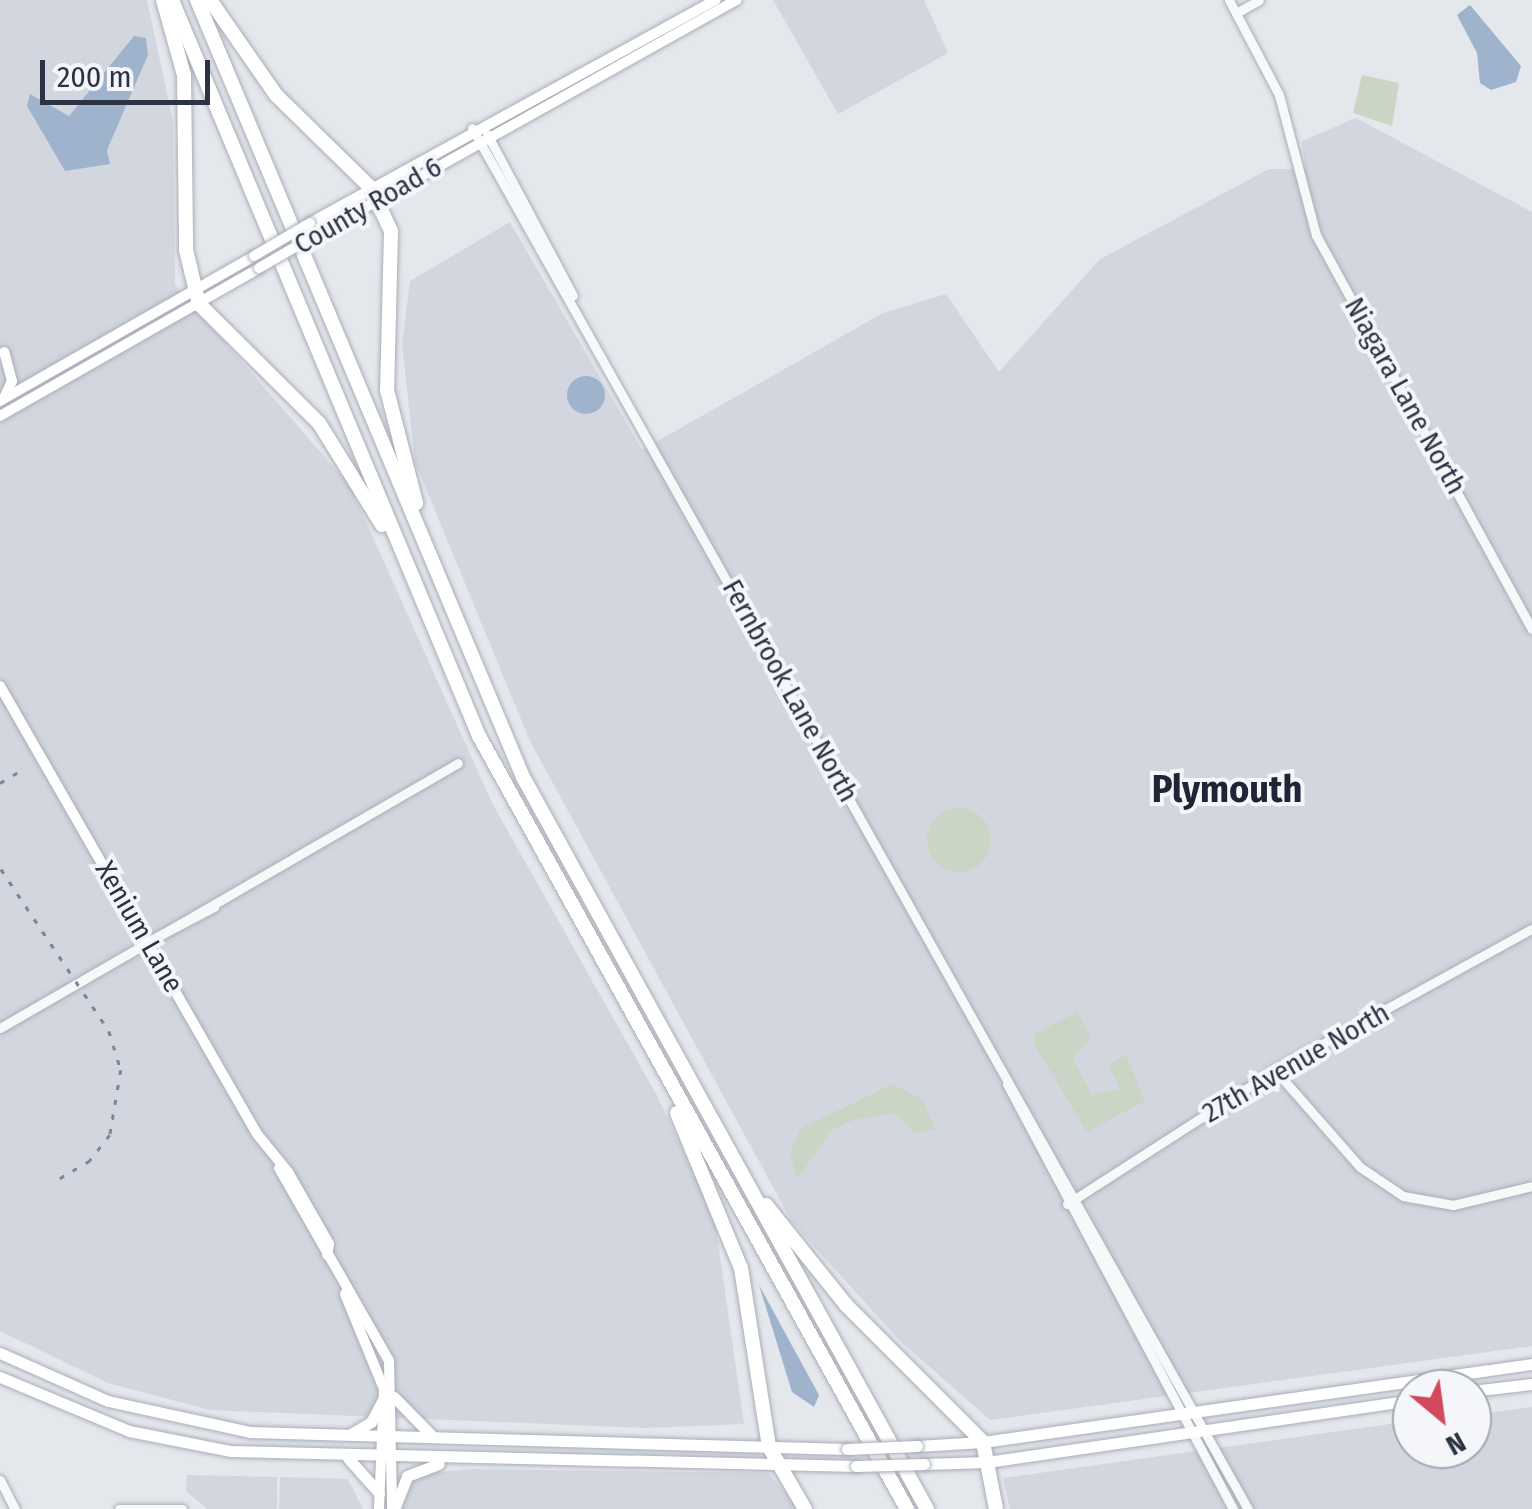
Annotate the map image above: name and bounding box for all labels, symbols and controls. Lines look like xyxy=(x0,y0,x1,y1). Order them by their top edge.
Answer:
scale bar xyxy=(45,40,215,102)
text: 200 m xyxy=(57,59,132,95)
street label: County Road 6 xyxy=(288,150,448,262)
street label: Niagara Lane North xyxy=(1337,292,1473,500)
street label: Fernbrook Lane North xyxy=(715,574,865,808)
district label: Plymouth xyxy=(1152,767,1302,813)
street label: Xenium Lane xyxy=(88,855,190,999)
street label: 27th Avenue North xyxy=(1197,996,1395,1130)
north arrow xyxy=(1392,1369,1492,1469)
text: N xyxy=(1440,1425,1471,1462)

